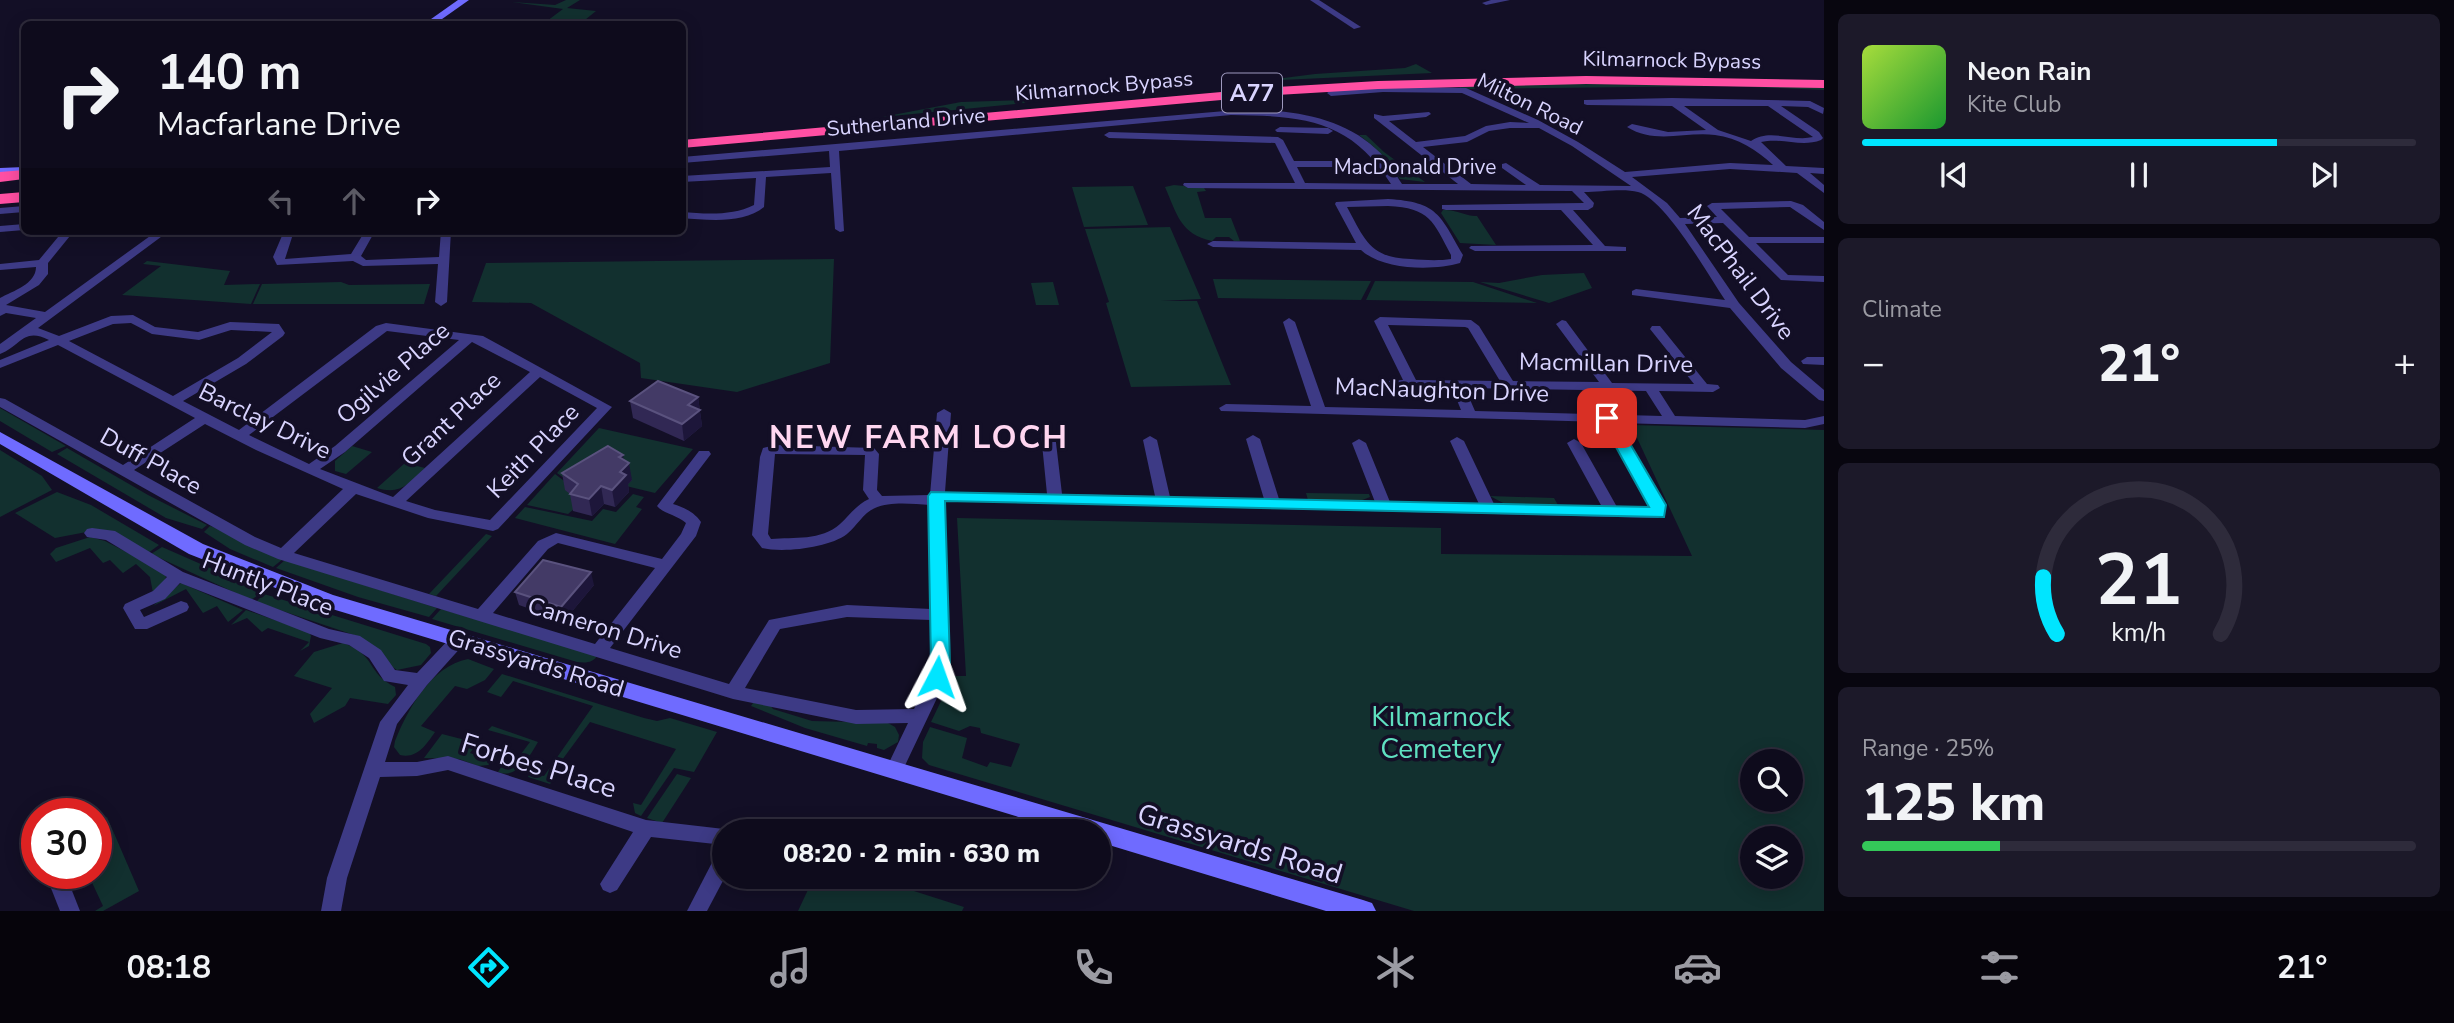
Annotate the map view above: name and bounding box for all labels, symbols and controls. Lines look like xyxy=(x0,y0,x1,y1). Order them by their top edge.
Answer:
text: 140 m xyxy=(157,39,301,106)
street label: Kilmarnock Bypass xyxy=(1582,44,1762,76)
icon: right xyxy=(42,49,133,140)
text: Neon Rain xyxy=(1967,54,2092,89)
street label: Kilmarnock Bypass xyxy=(1014,64,1194,108)
street label: Milton Road xyxy=(1473,66,1587,142)
road number: A77 xyxy=(1222,74,1282,113)
text: Kite Club xyxy=(1967,89,2061,120)
street label: Sutherland Drive xyxy=(825,101,987,143)
text: Macfarlane Drive xyxy=(157,103,401,146)
street label: MacDonald Drive xyxy=(1334,153,1496,181)
icon: previous xyxy=(1935,156,1973,194)
icon: pause xyxy=(2120,156,2158,194)
icon: next xyxy=(2305,156,2343,194)
icon: left xyxy=(262,182,300,220)
icon: ahead xyxy=(335,182,373,220)
icon: right xyxy=(408,182,446,220)
street label: MacPhail Drive xyxy=(1680,198,1802,346)
text: Climate xyxy=(1862,294,1942,325)
street label: Ogilvie Place xyxy=(330,315,456,431)
text: 21° xyxy=(2098,328,2180,399)
text: − xyxy=(1862,338,1885,389)
text: + xyxy=(2393,338,2416,389)
street label: Macmillan Drive xyxy=(1519,345,1693,381)
street label: Grant Place xyxy=(394,365,508,473)
street label: MacNaughton Drive xyxy=(1334,370,1550,410)
street label: Barclay Drive xyxy=(193,375,337,467)
pin xyxy=(1577,388,1637,448)
street label: Keith Place xyxy=(480,397,586,505)
icon: arrive xyxy=(1588,399,1626,437)
district label: NEW FARM LOCH xyxy=(769,416,1069,459)
street label: Duff Place xyxy=(94,420,208,502)
text: 21 xyxy=(2095,530,2183,630)
street label: Huntly Place xyxy=(198,544,338,624)
street label: Cameron Drive xyxy=(524,589,686,667)
text: km/h xyxy=(2111,615,2167,649)
street label: Grassyards Road xyxy=(444,621,628,705)
position arrow xyxy=(900,640,974,714)
park label: Kilmarnock Cemetery xyxy=(1371,698,1512,768)
street label: Forbes Place xyxy=(456,724,621,808)
text: Range · 25% xyxy=(1862,733,1994,764)
map controls xyxy=(1740,749,1803,889)
button: search xyxy=(1740,749,1803,812)
text: 125 km xyxy=(1862,767,2045,838)
street label: Grassyards Road xyxy=(1132,795,1347,893)
speed limit sign: 30 xyxy=(21,798,112,889)
button: layers xyxy=(1740,826,1803,889)
text: 08:20 · 2 min · 630 m xyxy=(783,836,1040,871)
icon: directions xyxy=(464,943,513,992)
icon: music xyxy=(766,943,815,992)
icon: phone xyxy=(1069,943,1118,992)
icon: climate xyxy=(1371,943,1420,992)
icon: car xyxy=(1673,943,1722,992)
icon: filters xyxy=(1975,943,2024,992)
text: 08:18 xyxy=(127,946,211,989)
text: 21° xyxy=(2277,946,2327,989)

